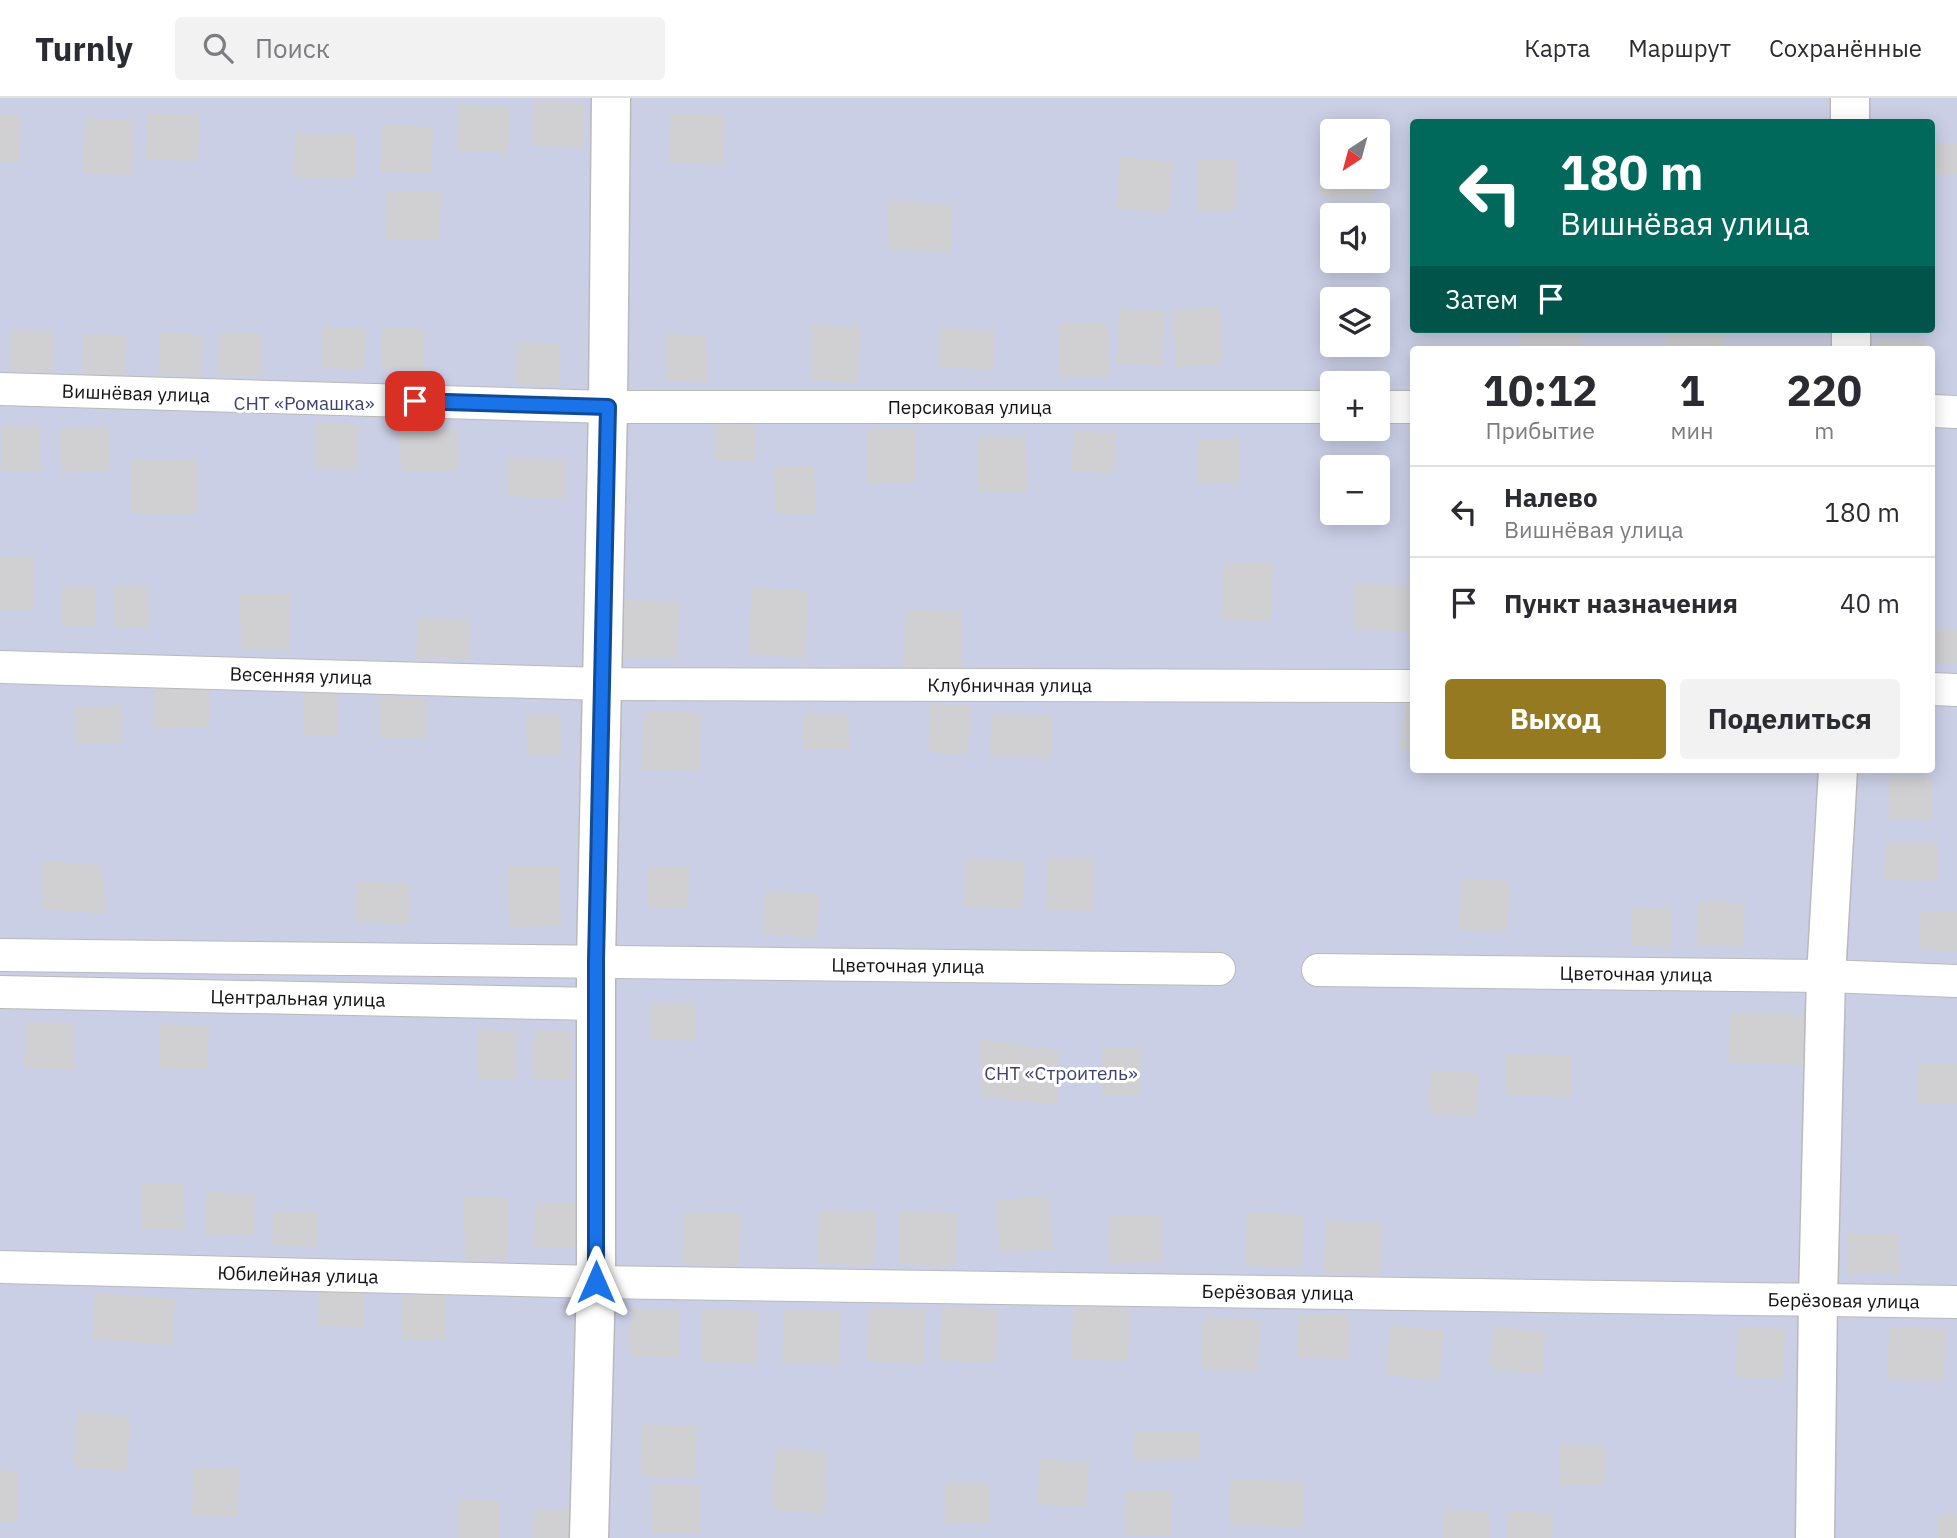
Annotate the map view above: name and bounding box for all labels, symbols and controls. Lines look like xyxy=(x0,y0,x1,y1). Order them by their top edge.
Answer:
search box xyxy=(175,17,665,80)
text: Turnly xyxy=(35,27,133,70)
icon: search xyxy=(199,29,237,67)
text: Поиск xyxy=(255,31,330,65)
text: Карта xyxy=(1524,32,1590,64)
text: Маршрут xyxy=(1628,32,1731,64)
text: Сохранённые xyxy=(1769,32,1922,64)
north arrow xyxy=(1320,119,1390,189)
map controls xyxy=(1320,119,1390,525)
text: 180 m xyxy=(1560,140,1704,203)
icon: left xyxy=(1445,147,1536,238)
text: Вишнёвая улица xyxy=(1560,202,1810,244)
button: sound xyxy=(1320,203,1390,273)
icon: arrive xyxy=(1532,280,1570,318)
text: Затем xyxy=(1445,282,1518,316)
button: layers xyxy=(1320,287,1390,357)
text: 10:12 xyxy=(1483,363,1598,418)
text: 1 xyxy=(1679,363,1705,418)
text: 220 xyxy=(1786,363,1862,418)
pin xyxy=(385,371,445,431)
button: + xyxy=(1320,371,1390,441)
street label: Вишнёвая улица xyxy=(61,379,210,407)
icon: arrive xyxy=(396,382,434,420)
park label: СНТ «Ромашка» xyxy=(234,391,375,415)
street label: Персиковая улица xyxy=(888,395,1052,419)
text: Прибытие xyxy=(1486,415,1595,445)
text: мин xyxy=(1670,415,1714,445)
text: m xyxy=(1814,415,1834,445)
button: − xyxy=(1320,455,1390,525)
text: Налево xyxy=(1504,480,1598,514)
icon: left xyxy=(1445,493,1483,531)
text: 180 m xyxy=(1824,495,1900,529)
text: Вишнёвая улица xyxy=(1504,514,1684,544)
icon: arrive xyxy=(1445,584,1483,622)
text: Пункт назначения xyxy=(1504,586,1738,620)
text: 40 m xyxy=(1840,586,1900,620)
street label: Весенняя улица xyxy=(229,661,373,689)
street label: Клубничная улица xyxy=(927,673,1092,697)
button: Выход xyxy=(1445,679,1666,759)
button: Поделиться xyxy=(1680,679,1900,759)
street label: Цветочная улица xyxy=(831,953,985,978)
street label: Цветочная улица xyxy=(1559,961,1713,987)
street label: Центральная улица xyxy=(210,984,386,1012)
park label: СНТ «Строитель» xyxy=(984,1061,1138,1085)
position arrow xyxy=(559,1245,633,1319)
street label: Юбилейная улица xyxy=(217,1260,379,1289)
street label: Берёзовая улица xyxy=(1201,1279,1354,1305)
street label: Берёзовая улица xyxy=(1767,1287,1920,1313)

